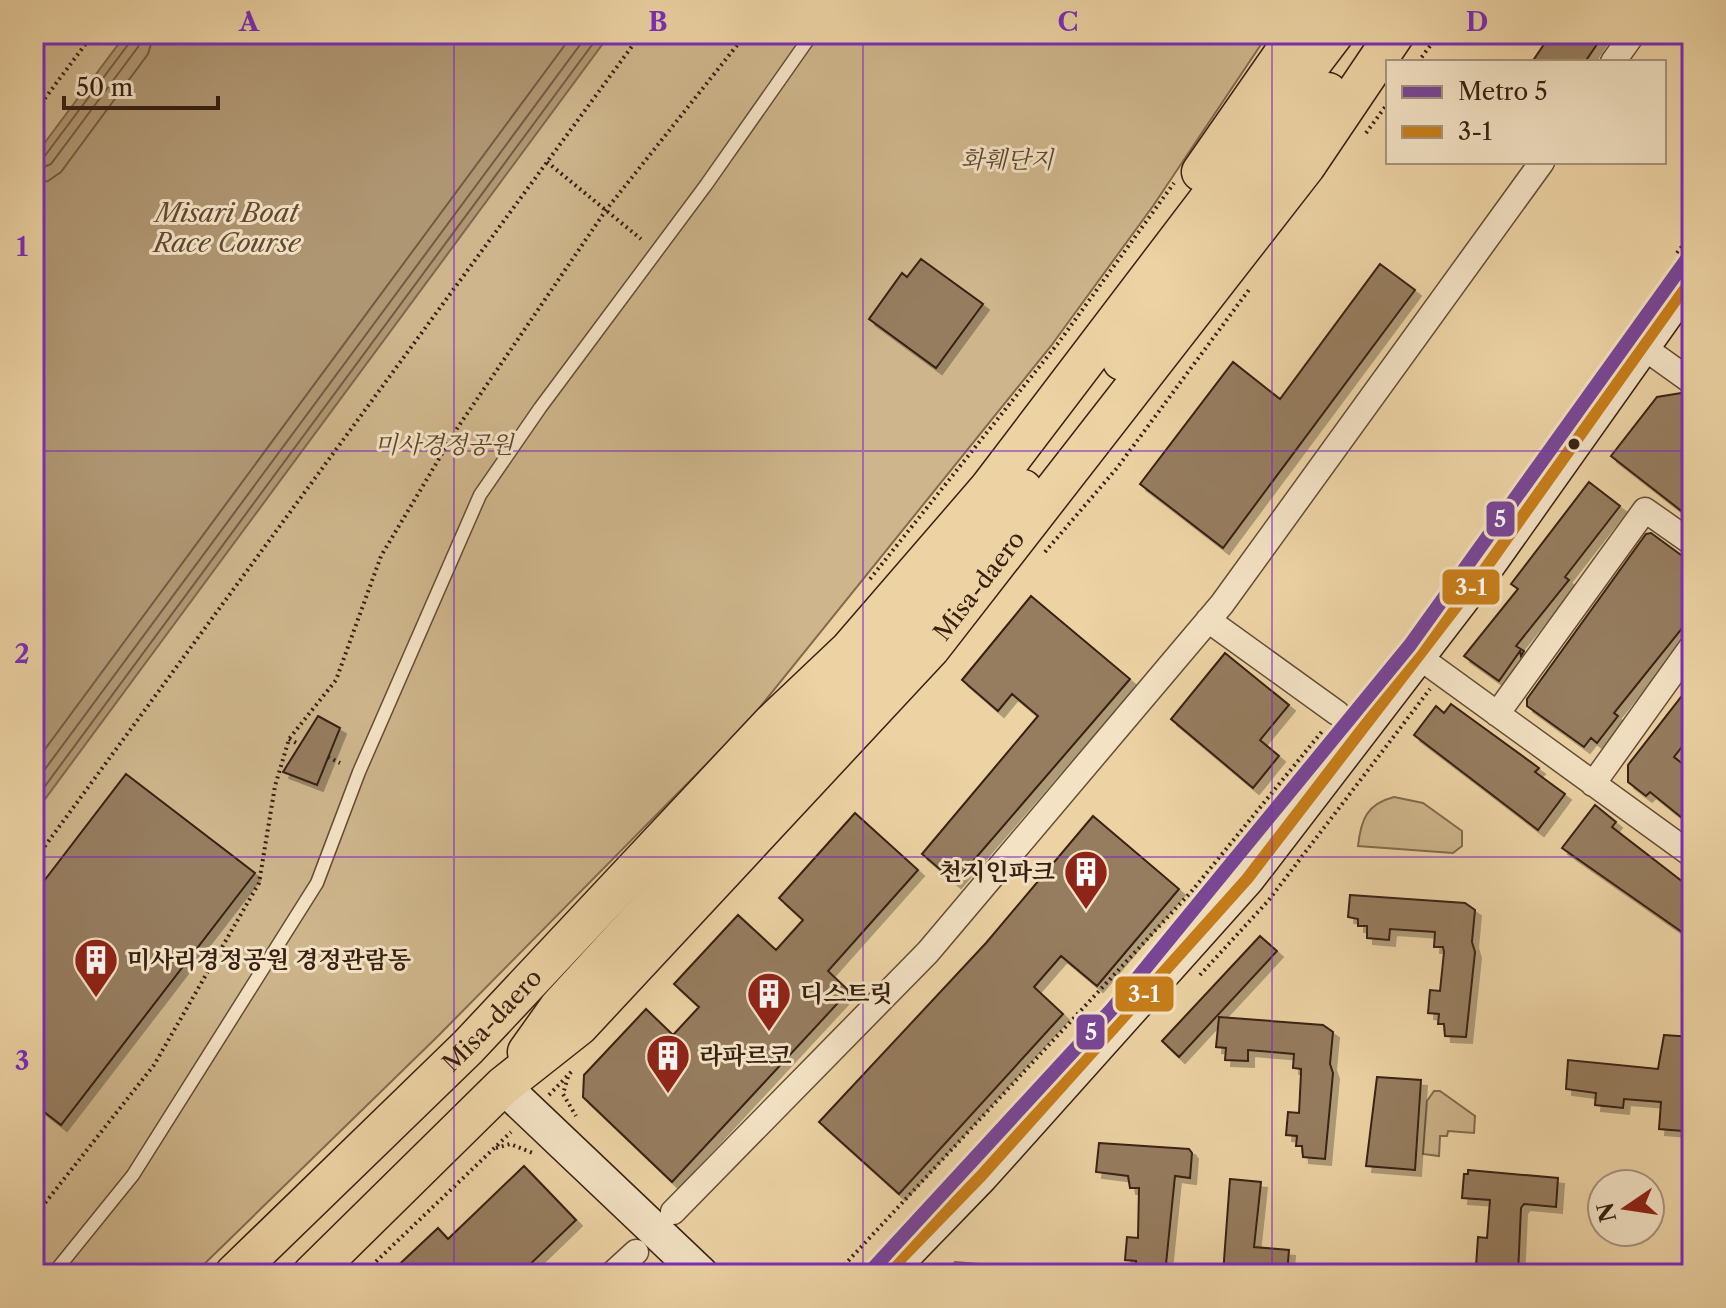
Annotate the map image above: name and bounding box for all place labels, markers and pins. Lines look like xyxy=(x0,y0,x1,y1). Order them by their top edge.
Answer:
unlabelled marker xyxy=(1566,436,1582,452)
building icon: 천지인파크 xyxy=(1062,848,1110,911)
place label: 천지인파크 xyxy=(939,857,1055,886)
building icon: 미사리경정공원 경정관람동 xyxy=(72,936,120,999)
place label: 미사리경정공원 경정관람동 xyxy=(127,945,411,974)
building icon: 디스트릿 xyxy=(745,970,793,1033)
place label: 디스트릿 xyxy=(800,979,893,1008)
building icon: 라파르코 xyxy=(644,1032,692,1095)
place label: 라파르코 xyxy=(699,1041,792,1070)

